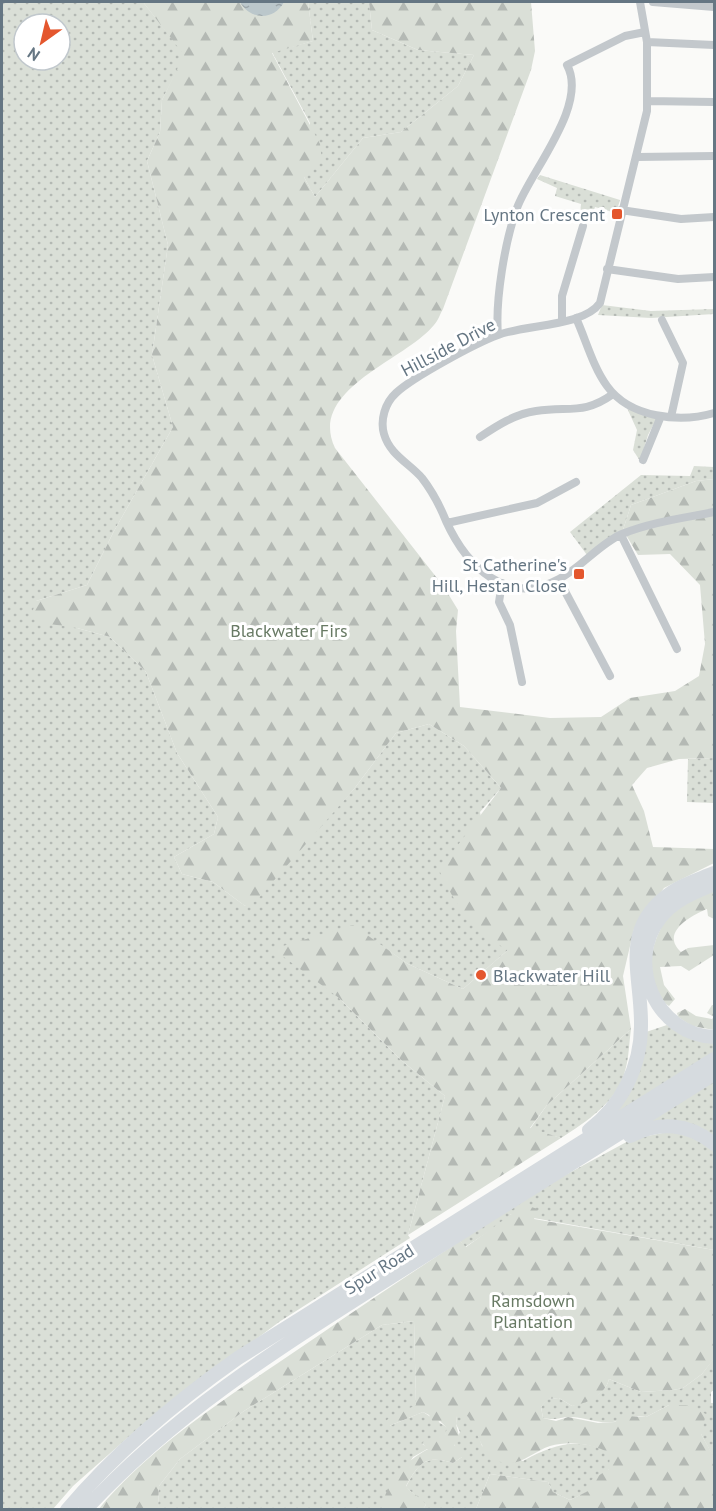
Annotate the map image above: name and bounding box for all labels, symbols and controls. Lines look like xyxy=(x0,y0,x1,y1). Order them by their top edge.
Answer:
north arrow xyxy=(12,12,72,72)
text: N xyxy=(24,43,44,66)
place label: Lynton Crescent xyxy=(483,203,605,226)
marker: Lynton Crescent xyxy=(610,207,624,221)
street label: Hillside Drive xyxy=(397,312,499,382)
place label: St Catherine's Hill, Hestan Close xyxy=(432,553,567,597)
marker: St Catherine's Hill, Hestan Close xyxy=(572,567,586,581)
park label: Blackwater Firs xyxy=(230,619,348,642)
place label: Blackwater Hill xyxy=(493,964,611,987)
marker: Blackwater Hill xyxy=(474,968,488,982)
street label: Spur Road xyxy=(340,1239,418,1299)
park label: Ramsdown Plantation xyxy=(491,1289,575,1333)

